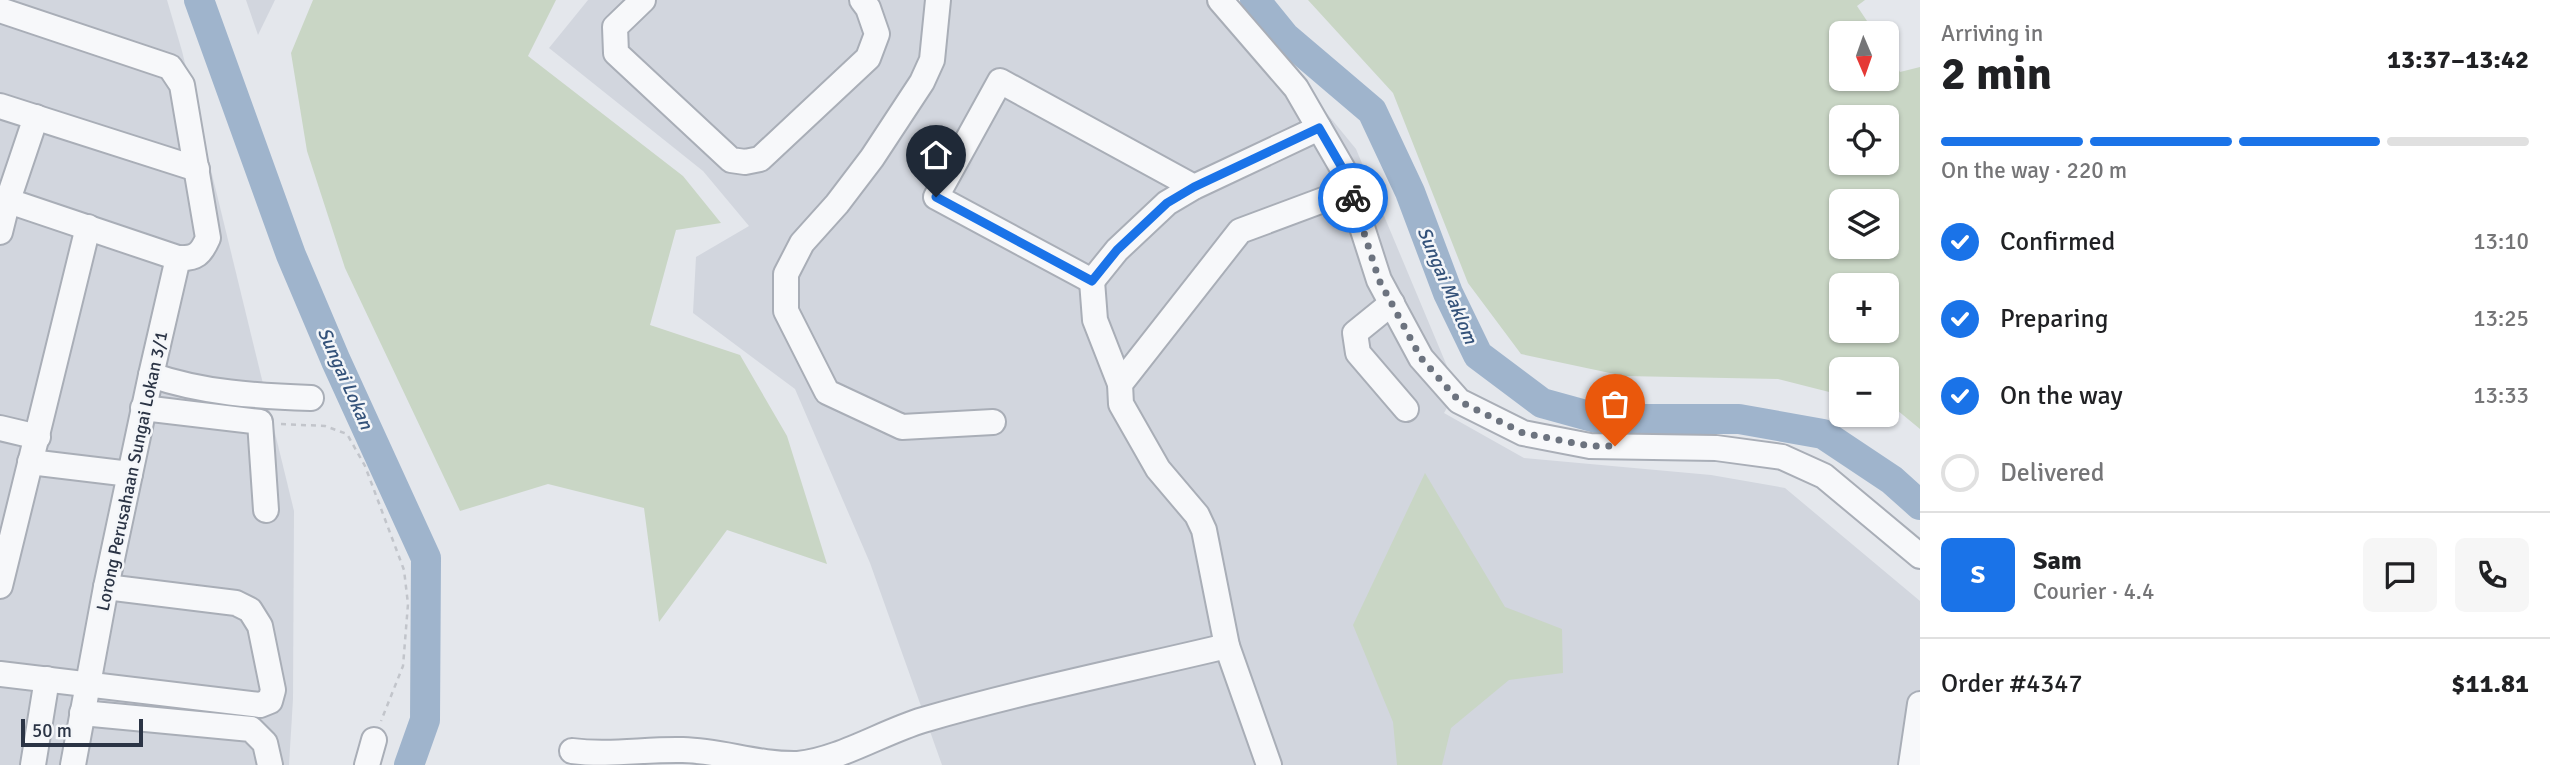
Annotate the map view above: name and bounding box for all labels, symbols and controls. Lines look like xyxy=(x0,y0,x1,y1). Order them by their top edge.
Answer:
text: Arriving in xyxy=(1941,19,2043,48)
north arrow xyxy=(1829,21,1899,91)
map controls xyxy=(1829,21,1899,427)
text: 13:37–13:42 xyxy=(2387,44,2529,76)
text: 2 min xyxy=(1941,46,2052,102)
button: locate xyxy=(1829,105,1899,175)
pin xyxy=(906,125,966,197)
icon: home xyxy=(917,136,955,174)
text: On the way · 220 m xyxy=(1941,156,2127,185)
courier xyxy=(1318,163,1388,233)
icon: bike xyxy=(1334,179,1372,217)
button: layers xyxy=(1829,189,1899,259)
water label: Sungai Maklom xyxy=(1412,223,1483,348)
icon: check xyxy=(1941,223,1979,261)
text: Confirmed xyxy=(2000,226,2115,258)
text: 13:10 xyxy=(2473,227,2529,256)
button: + xyxy=(1829,273,1899,343)
icon: check xyxy=(1941,300,1979,338)
text: Preparing xyxy=(2000,303,2108,335)
text: 13:25 xyxy=(2473,304,2529,333)
water label: Sungai Lokan xyxy=(312,324,379,434)
street label: Lorong Perusahaan Sungai Lokan 3/1 xyxy=(92,329,172,613)
button: − xyxy=(1829,357,1899,427)
pin xyxy=(1585,374,1645,446)
icon: check xyxy=(1941,377,1979,415)
text: On the way xyxy=(2000,380,2123,412)
text: 13:33 xyxy=(2473,381,2529,410)
icon: bag xyxy=(1596,385,1634,423)
text: Delivered xyxy=(2000,457,2105,489)
button: chat xyxy=(2363,538,2437,612)
button: phone xyxy=(2455,538,2529,612)
text: Sam xyxy=(2033,545,2082,577)
text: S xyxy=(1971,559,1985,591)
text: Courier · 4.4 xyxy=(2033,577,2154,606)
text: Order #4347 xyxy=(1941,668,2082,700)
text: $11.81 xyxy=(2451,668,2529,700)
scale bar xyxy=(21,716,144,748)
text: 50 m xyxy=(32,719,72,743)

